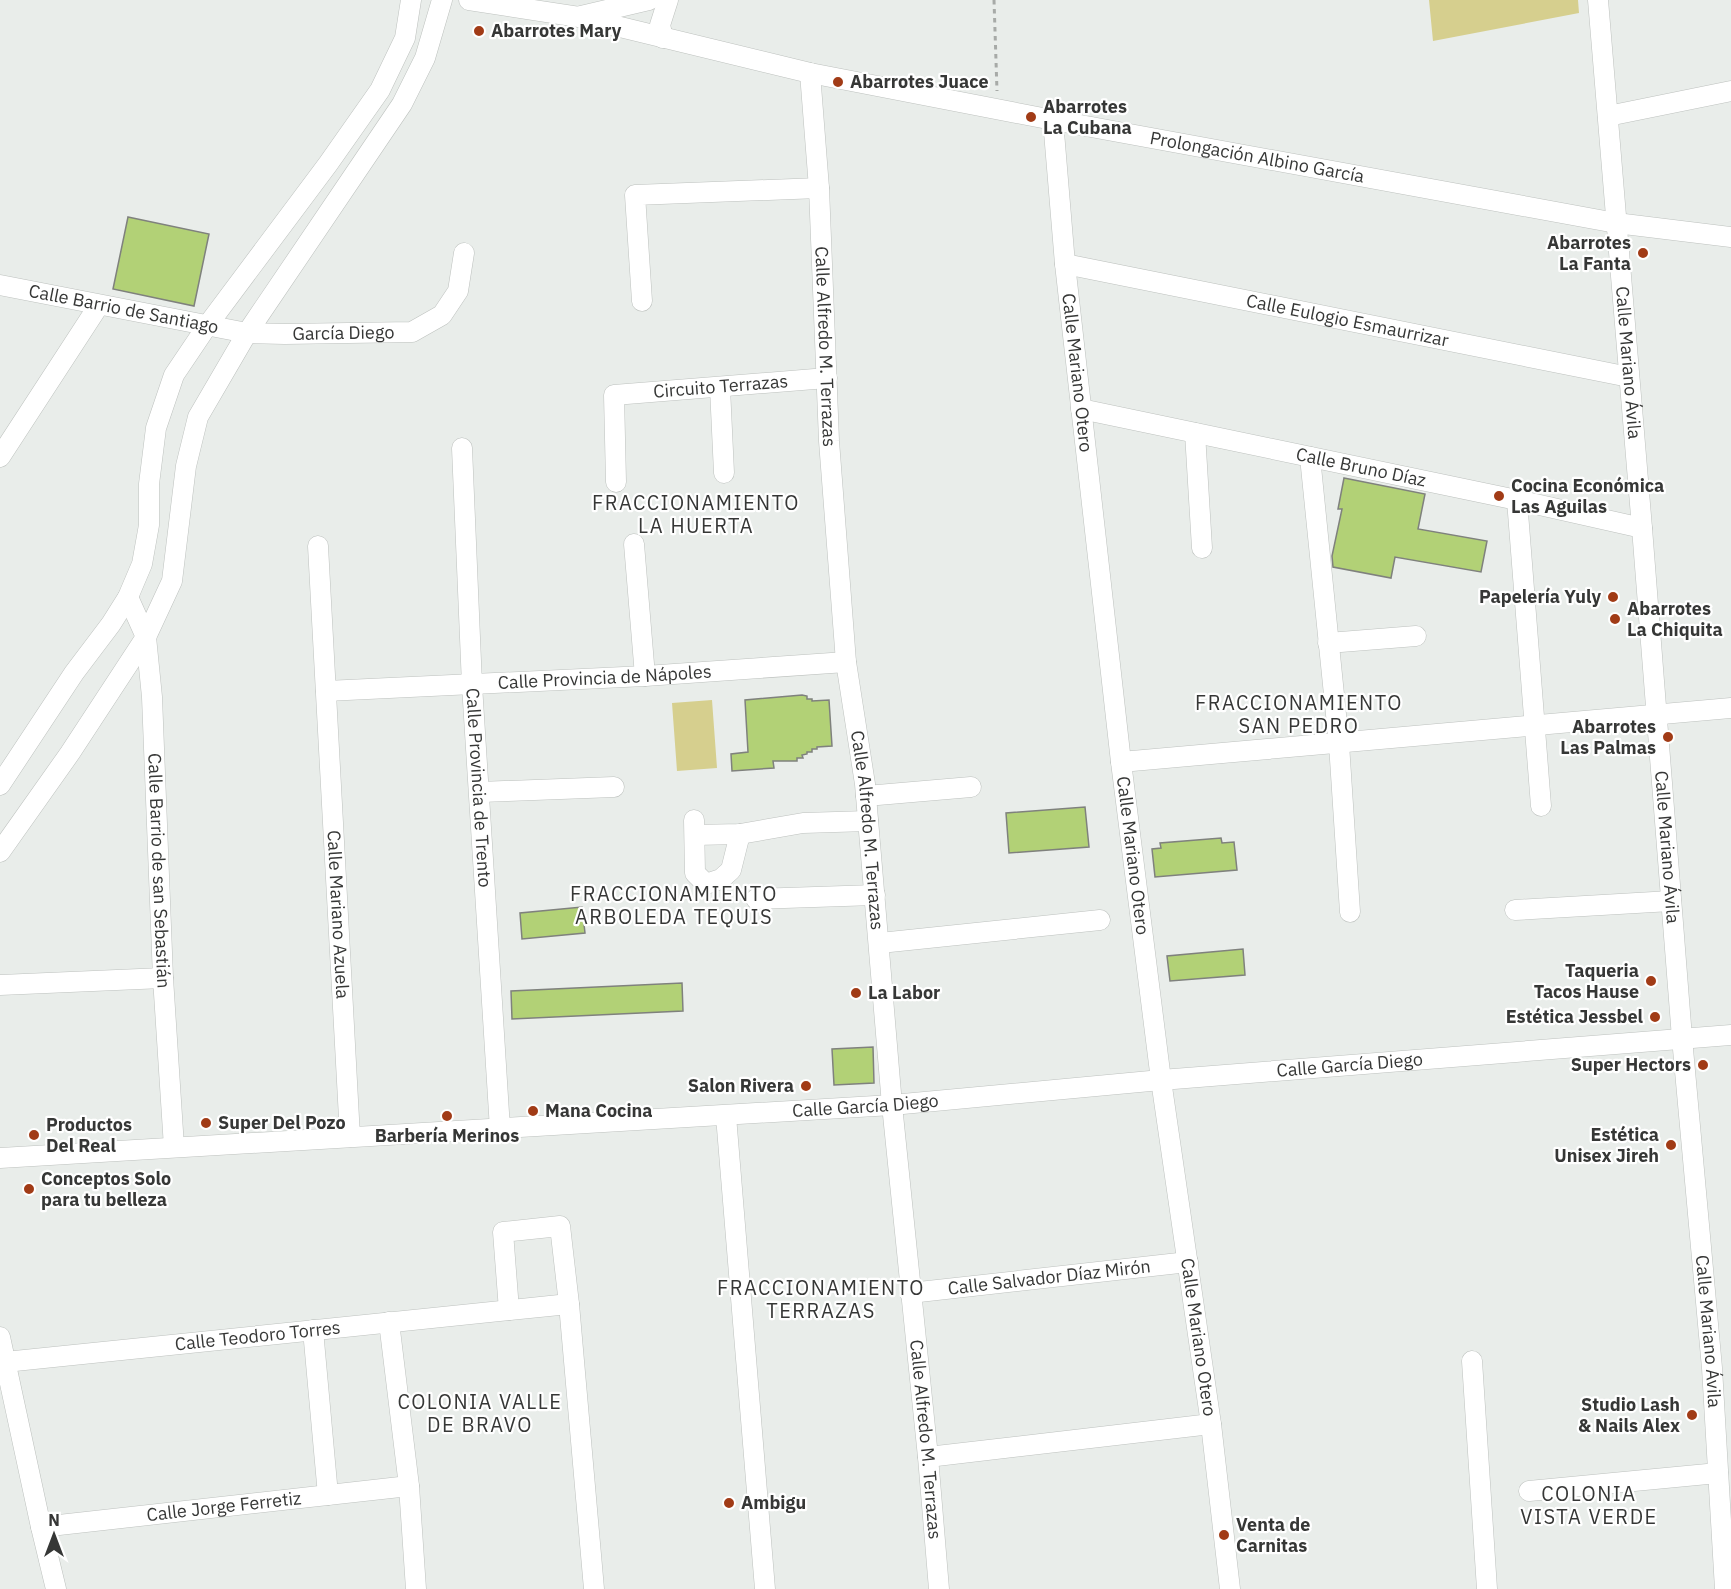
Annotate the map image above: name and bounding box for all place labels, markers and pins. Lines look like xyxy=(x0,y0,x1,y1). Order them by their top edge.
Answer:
place label: Abarrotes Mary xyxy=(491,19,622,42)
marker: Abarrotes Mary xyxy=(472,24,486,38)
place label: Abarrotes Juace xyxy=(850,70,989,93)
marker: Abarrotes Juace xyxy=(831,75,845,89)
place label: Abarrotes La Cubana xyxy=(1043,95,1132,139)
marker: Abarrotes La Cubana xyxy=(1024,110,1038,124)
place label: Abarrotes La Fanta xyxy=(1547,231,1631,275)
marker: Abarrotes La Fanta xyxy=(1636,246,1650,260)
place label: Cocina Económica Las Aguilas xyxy=(1511,474,1664,518)
marker: Cocina Económica Las Aguilas xyxy=(1492,489,1506,503)
place label: Papelería Yuly xyxy=(1479,585,1601,608)
marker: Papelería Yuly xyxy=(1606,590,1620,604)
place label: Abarrotes La Chiquita xyxy=(1627,597,1723,641)
marker: Abarrotes La Chiquita xyxy=(1608,612,1622,626)
place label: Abarrotes Las Palmas xyxy=(1560,715,1656,759)
marker: Abarrotes Las Palmas xyxy=(1661,730,1675,744)
place label: Taqueria Tacos Hause xyxy=(1534,959,1639,1003)
marker: Taqueria Tacos Hause xyxy=(1644,974,1658,988)
place label: La Labor xyxy=(868,981,940,1004)
marker: La Labor xyxy=(849,986,863,1000)
place label: Estética Jessbel xyxy=(1506,1005,1644,1028)
marker: Estética Jessbel xyxy=(1648,1010,1662,1024)
place label: Super Hectors xyxy=(1571,1053,1691,1076)
marker: Super Hectors xyxy=(1696,1058,1710,1072)
place label: Salon Rivera xyxy=(688,1074,794,1097)
marker: Salon Rivera xyxy=(799,1079,813,1093)
place label: Mana Cocina xyxy=(545,1099,653,1122)
marker: Mana Cocina xyxy=(526,1104,540,1118)
marker: Barbería Merinos xyxy=(440,1109,454,1123)
place label: Super Del Pozo xyxy=(218,1111,346,1134)
place label: Productos Del Real xyxy=(46,1113,132,1157)
marker: Super Del Pozo xyxy=(199,1116,213,1130)
place label: Estética Unisex Jireh xyxy=(1554,1123,1659,1167)
place label: Barbería Merinos xyxy=(375,1124,519,1147)
marker: Productos Del Real xyxy=(27,1128,41,1142)
marker: Estética Unisex Jireh xyxy=(1664,1138,1678,1152)
place label: Conceptos Solo para tu belleza xyxy=(41,1167,171,1211)
marker: Conceptos Solo para tu belleza xyxy=(22,1182,36,1196)
place label: Studio Lash & Nails Alex xyxy=(1578,1393,1680,1437)
marker: Studio Lash & Nails Alex xyxy=(1685,1408,1699,1422)
place label: Ambigu xyxy=(741,1491,806,1514)
marker: Ambigu xyxy=(722,1496,736,1510)
place label: Venta de Carnitas xyxy=(1236,1513,1310,1557)
marker: Venta de Carnitas xyxy=(1217,1528,1231,1542)

